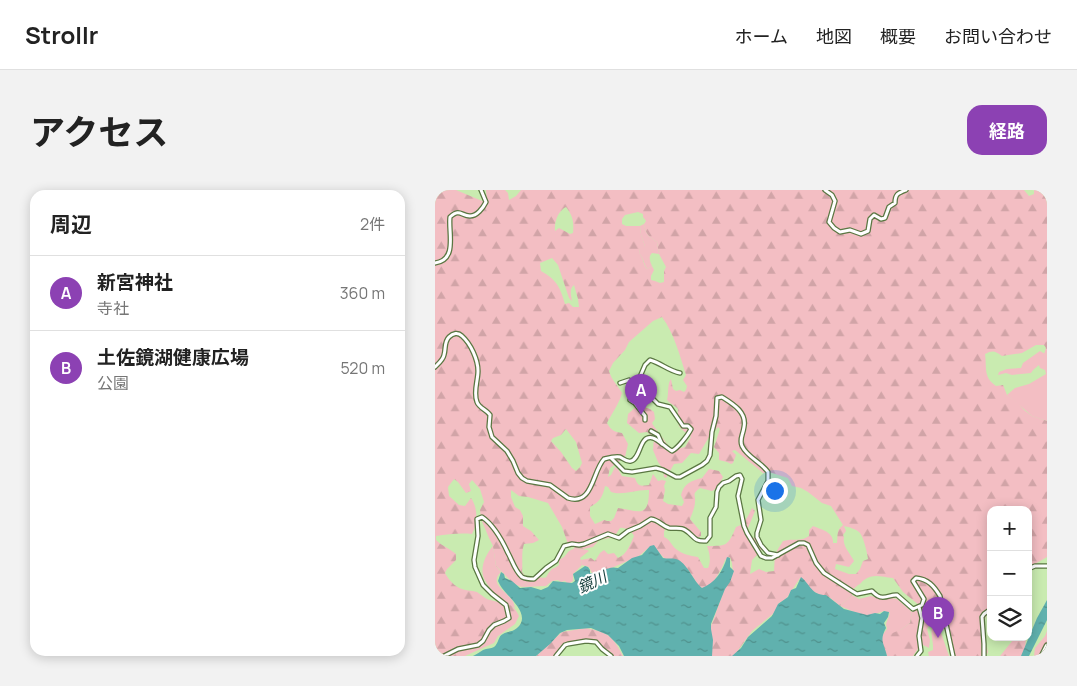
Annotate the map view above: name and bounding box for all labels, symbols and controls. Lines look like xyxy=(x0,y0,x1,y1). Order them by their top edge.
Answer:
text: Strollr xyxy=(25,18,98,51)
text: ホーム xyxy=(735,24,788,48)
text: 地図 xyxy=(816,24,852,48)
text: 概要 xyxy=(880,24,916,48)
text: お問い合わせ xyxy=(944,24,1052,48)
button: 経路 xyxy=(967,105,1047,155)
text: アクセス xyxy=(30,108,168,156)
text: 周辺 xyxy=(50,210,92,238)
text: 2件 xyxy=(360,213,385,235)
text: 新宮神社 xyxy=(97,269,173,295)
text: A xyxy=(61,282,71,304)
text: 360 m xyxy=(340,282,385,304)
text: 寺社 xyxy=(97,297,129,319)
text: 土佐鏡湖健康広場 xyxy=(97,344,249,370)
text: B xyxy=(61,357,71,379)
text: 520 m xyxy=(341,357,385,379)
text: 公園 xyxy=(97,372,129,394)
pin: A xyxy=(625,374,657,415)
your location xyxy=(762,478,788,504)
map controls xyxy=(987,506,1032,641)
button: + xyxy=(987,506,1032,551)
button: − xyxy=(987,551,1032,596)
water label: 鏡川 xyxy=(574,565,612,598)
button: layers xyxy=(987,596,1032,641)
pin: B xyxy=(922,597,954,638)

